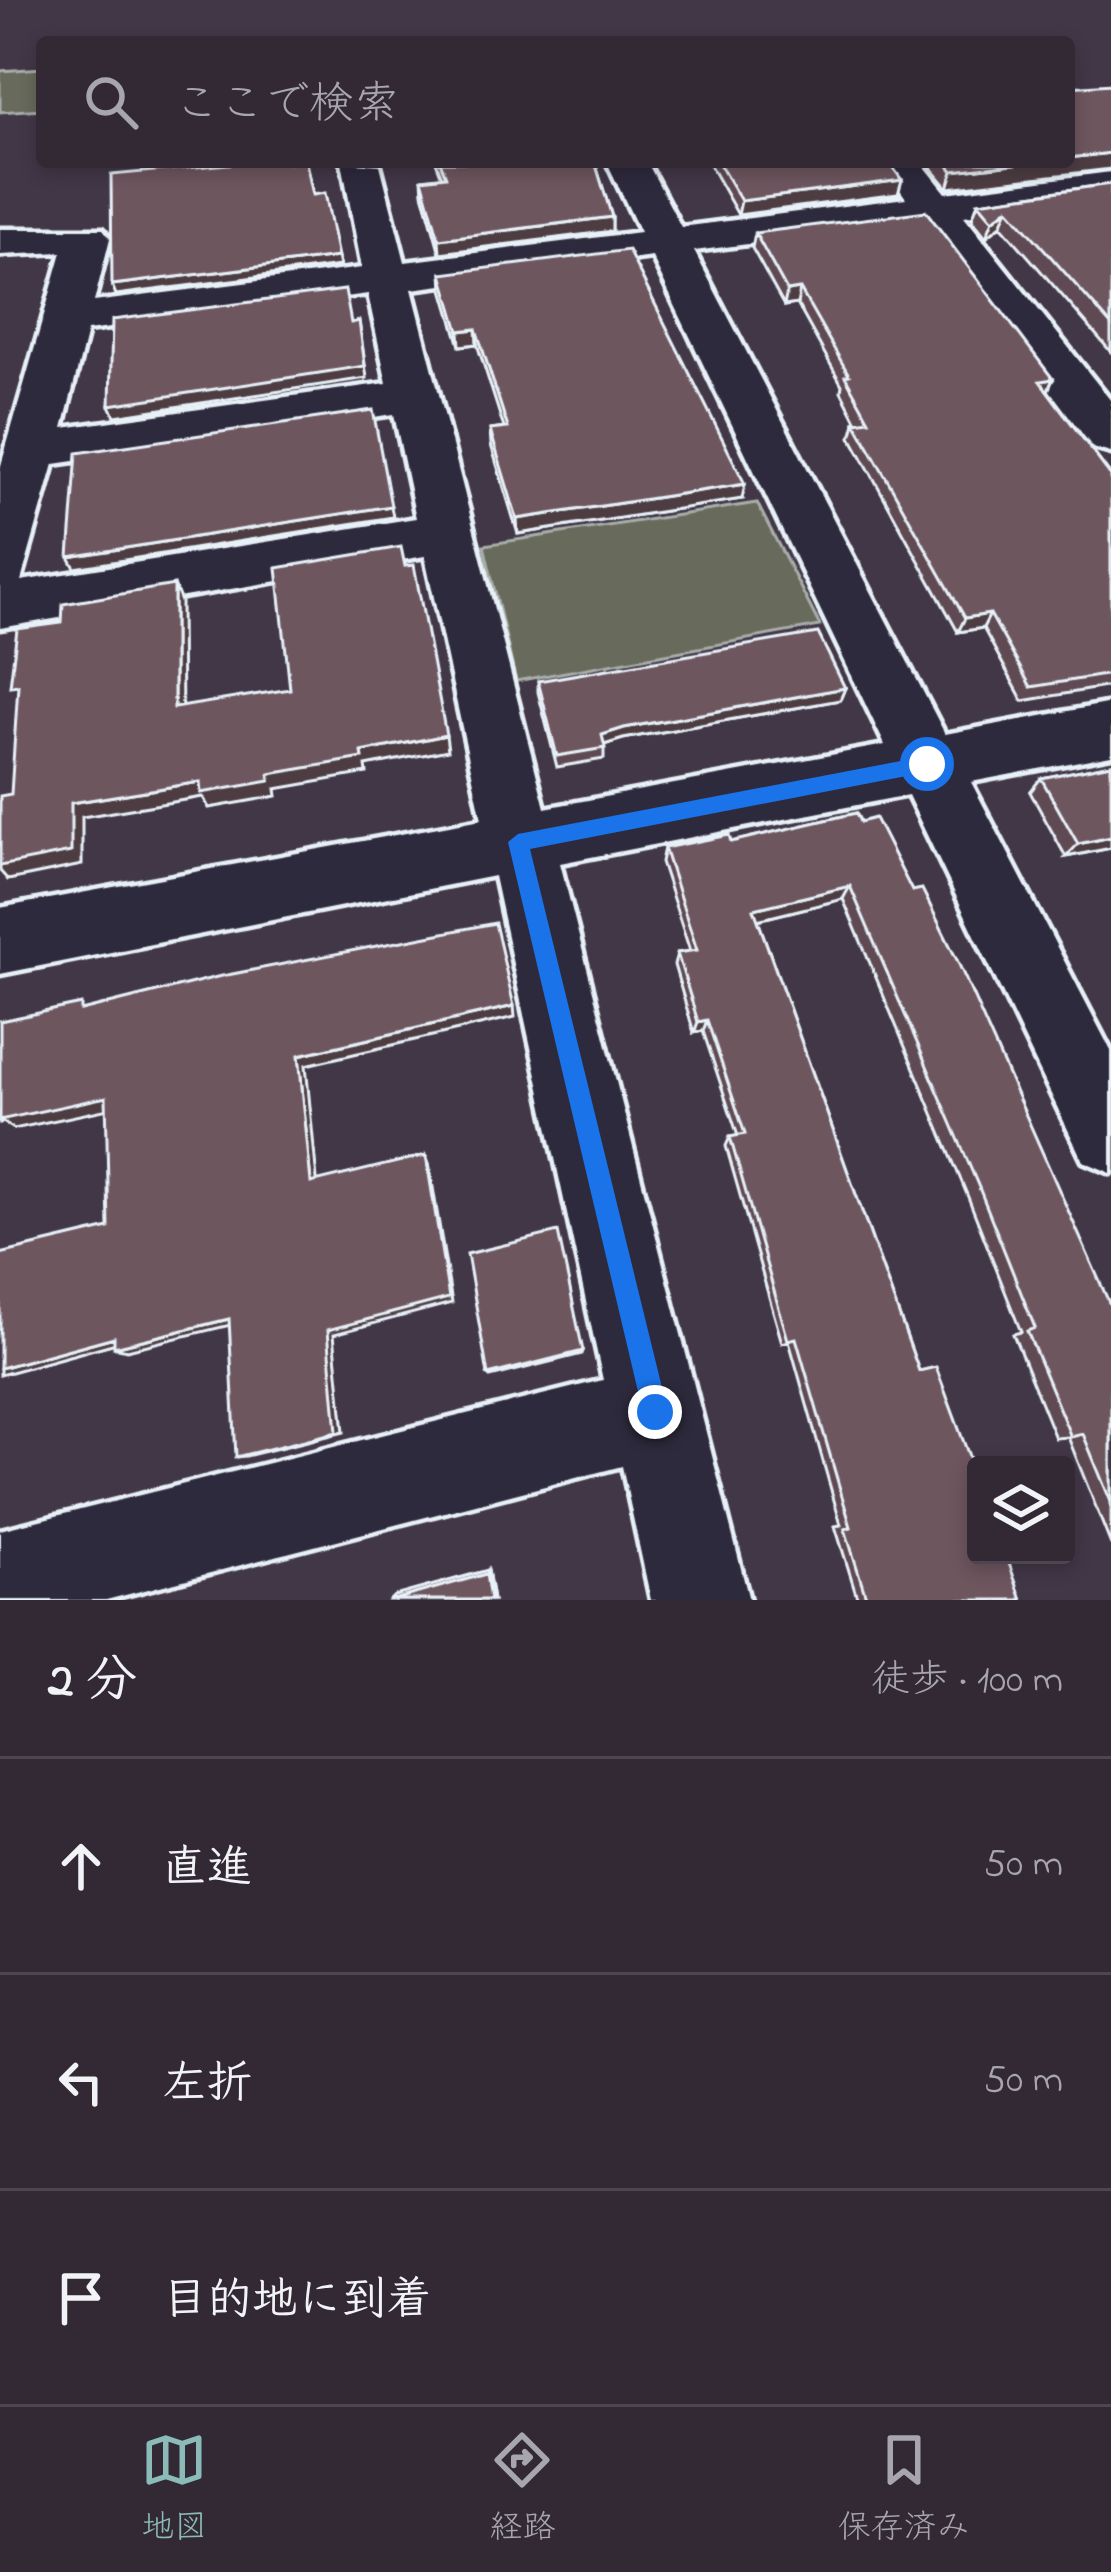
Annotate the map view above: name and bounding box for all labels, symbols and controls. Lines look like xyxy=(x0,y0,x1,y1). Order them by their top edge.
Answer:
search box xyxy=(36,36,1075,168)
icon: search xyxy=(78,69,144,135)
text: ここで検索 xyxy=(174,73,399,139)
route start xyxy=(900,737,954,791)
route end xyxy=(628,1385,682,1439)
map controls xyxy=(967,1456,1075,1564)
button: layers xyxy=(967,1456,1075,1564)
text: 2 分 xyxy=(48,1645,137,1720)
text: 徒歩 · 100 m xyxy=(871,1653,1063,1710)
icon: ahead xyxy=(48,1833,114,1899)
text: 直進 xyxy=(162,1837,252,1903)
text: 50 m xyxy=(984,1837,1063,1894)
icon: left xyxy=(48,2049,114,2115)
text: 左折 xyxy=(162,2053,252,2119)
text: 50 m xyxy=(984,2053,1063,2110)
icon: arrive xyxy=(48,2265,114,2331)
text: 目的地に到着 xyxy=(162,2269,432,2335)
tab: 地図 xyxy=(141,2427,207,2553)
tab: 経路 xyxy=(489,2427,555,2553)
tab: 保存済み xyxy=(838,2427,970,2553)

